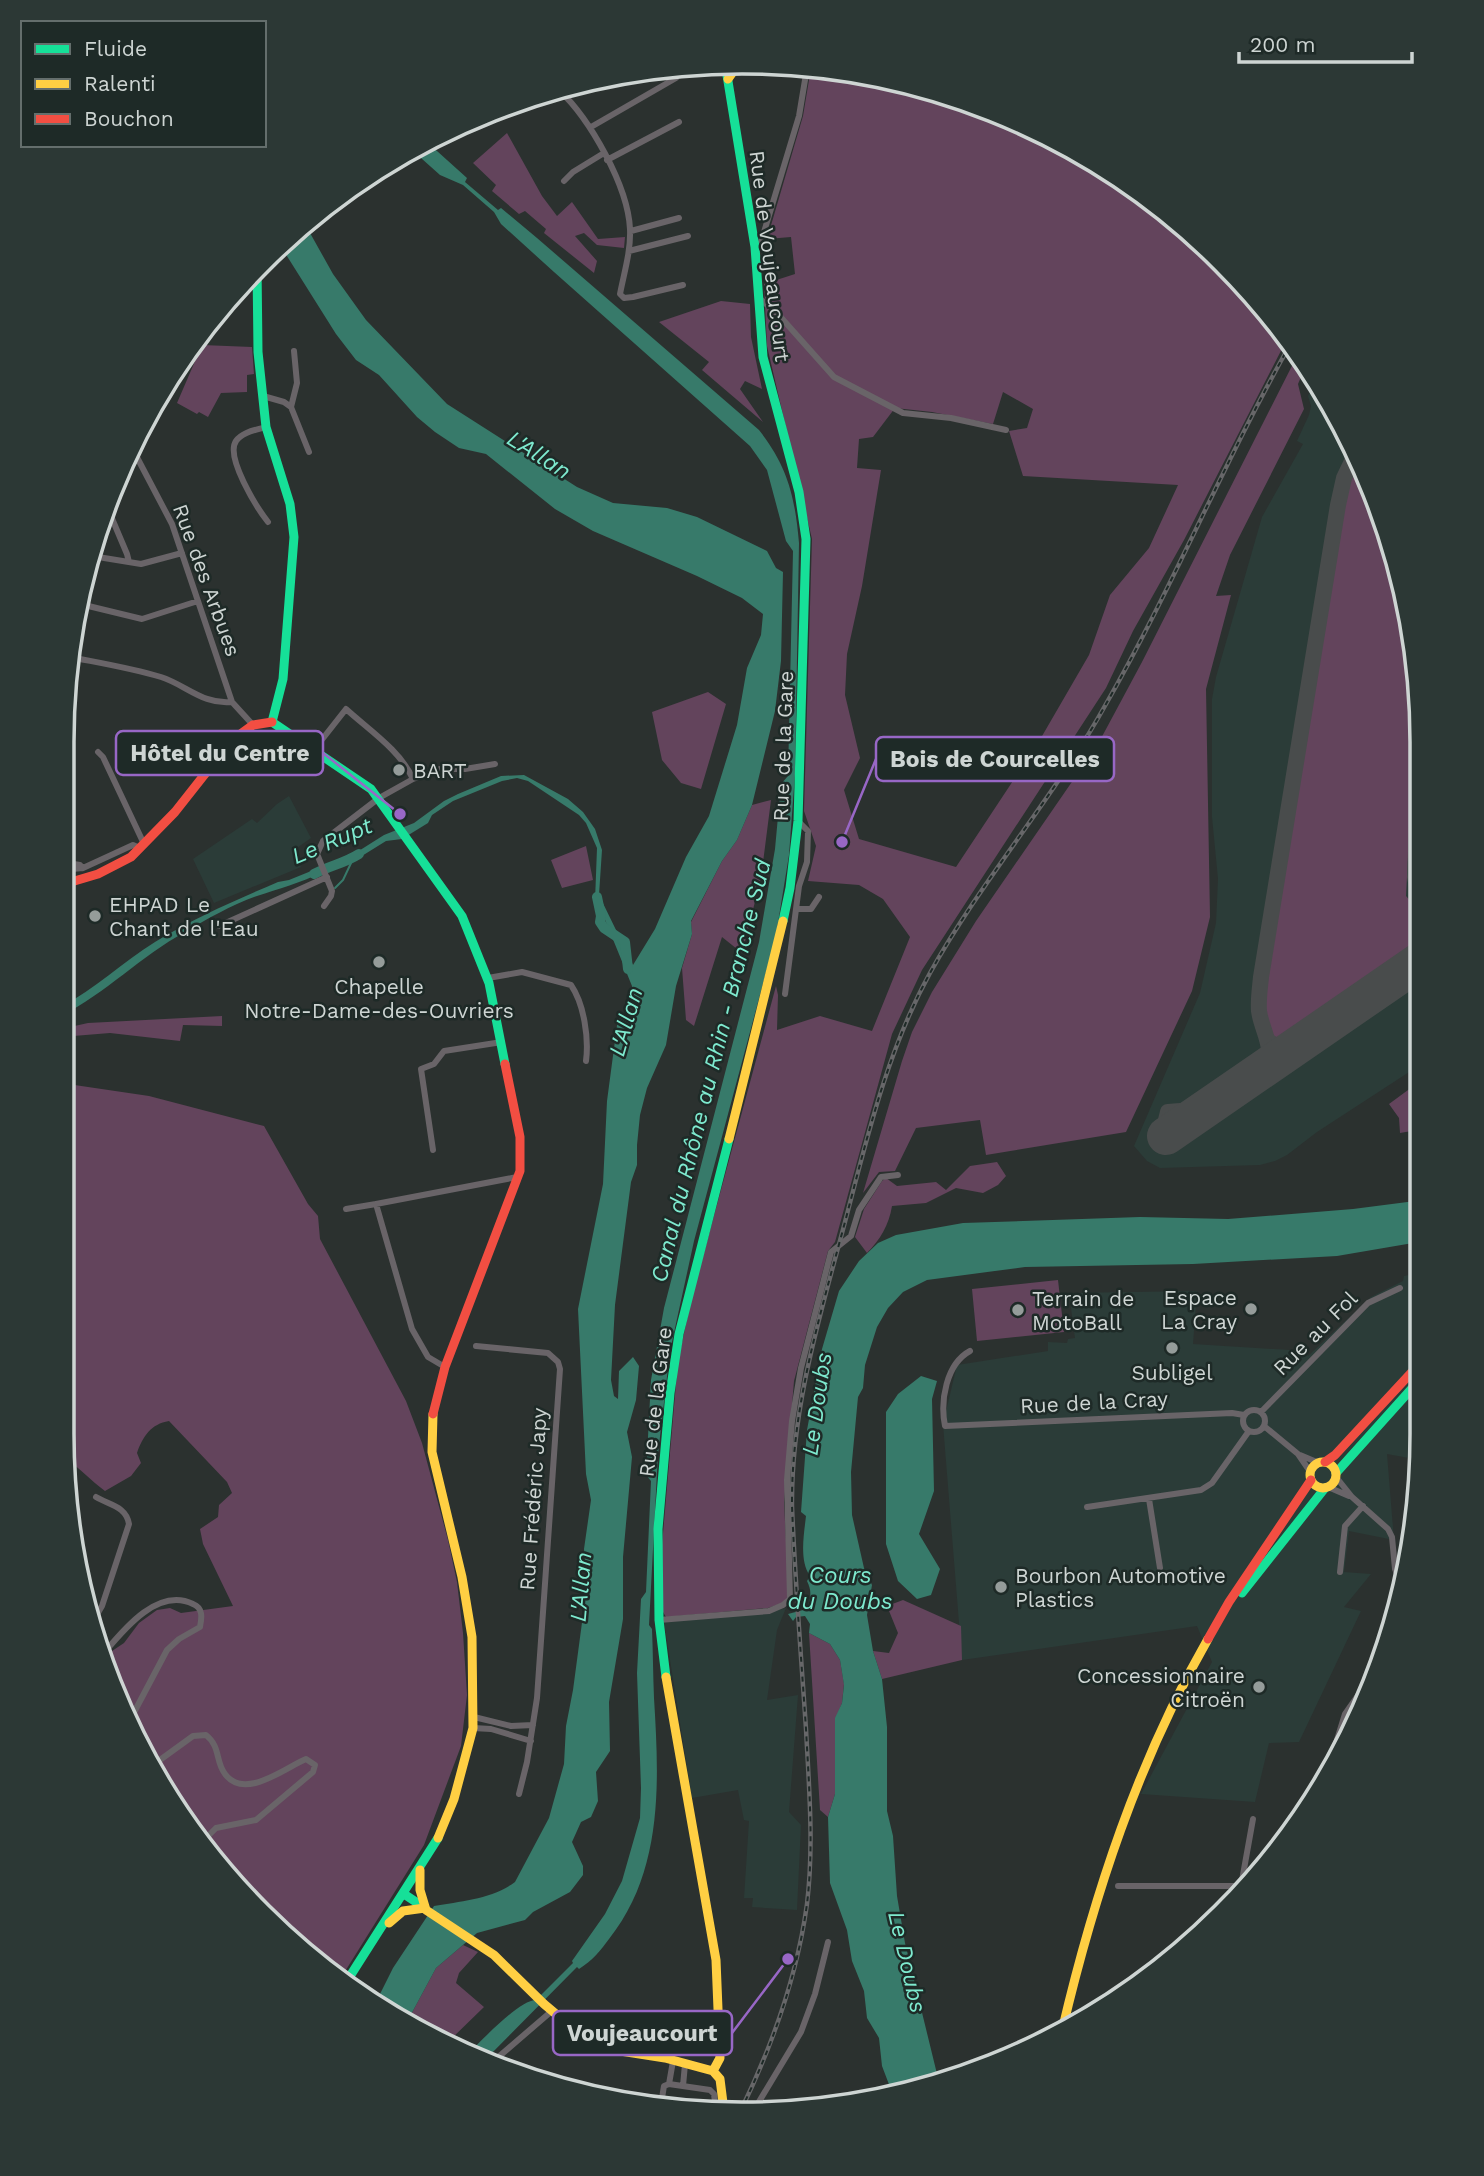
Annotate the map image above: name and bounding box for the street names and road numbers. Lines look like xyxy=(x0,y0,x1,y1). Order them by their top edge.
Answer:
street label: Rue de Voujeaucourt xyxy=(745,149,795,363)
street label: Rue des Arbues xyxy=(168,500,246,660)
street label: Rue de la Gare xyxy=(768,670,798,822)
street label: Rue au Fol xyxy=(1268,1285,1363,1380)
street label: Rue de la Gare xyxy=(633,1326,677,1478)
street label: Rue de la Cray xyxy=(1019,1386,1169,1418)
street label: Rue Frédéric Japy xyxy=(514,1407,552,1591)

